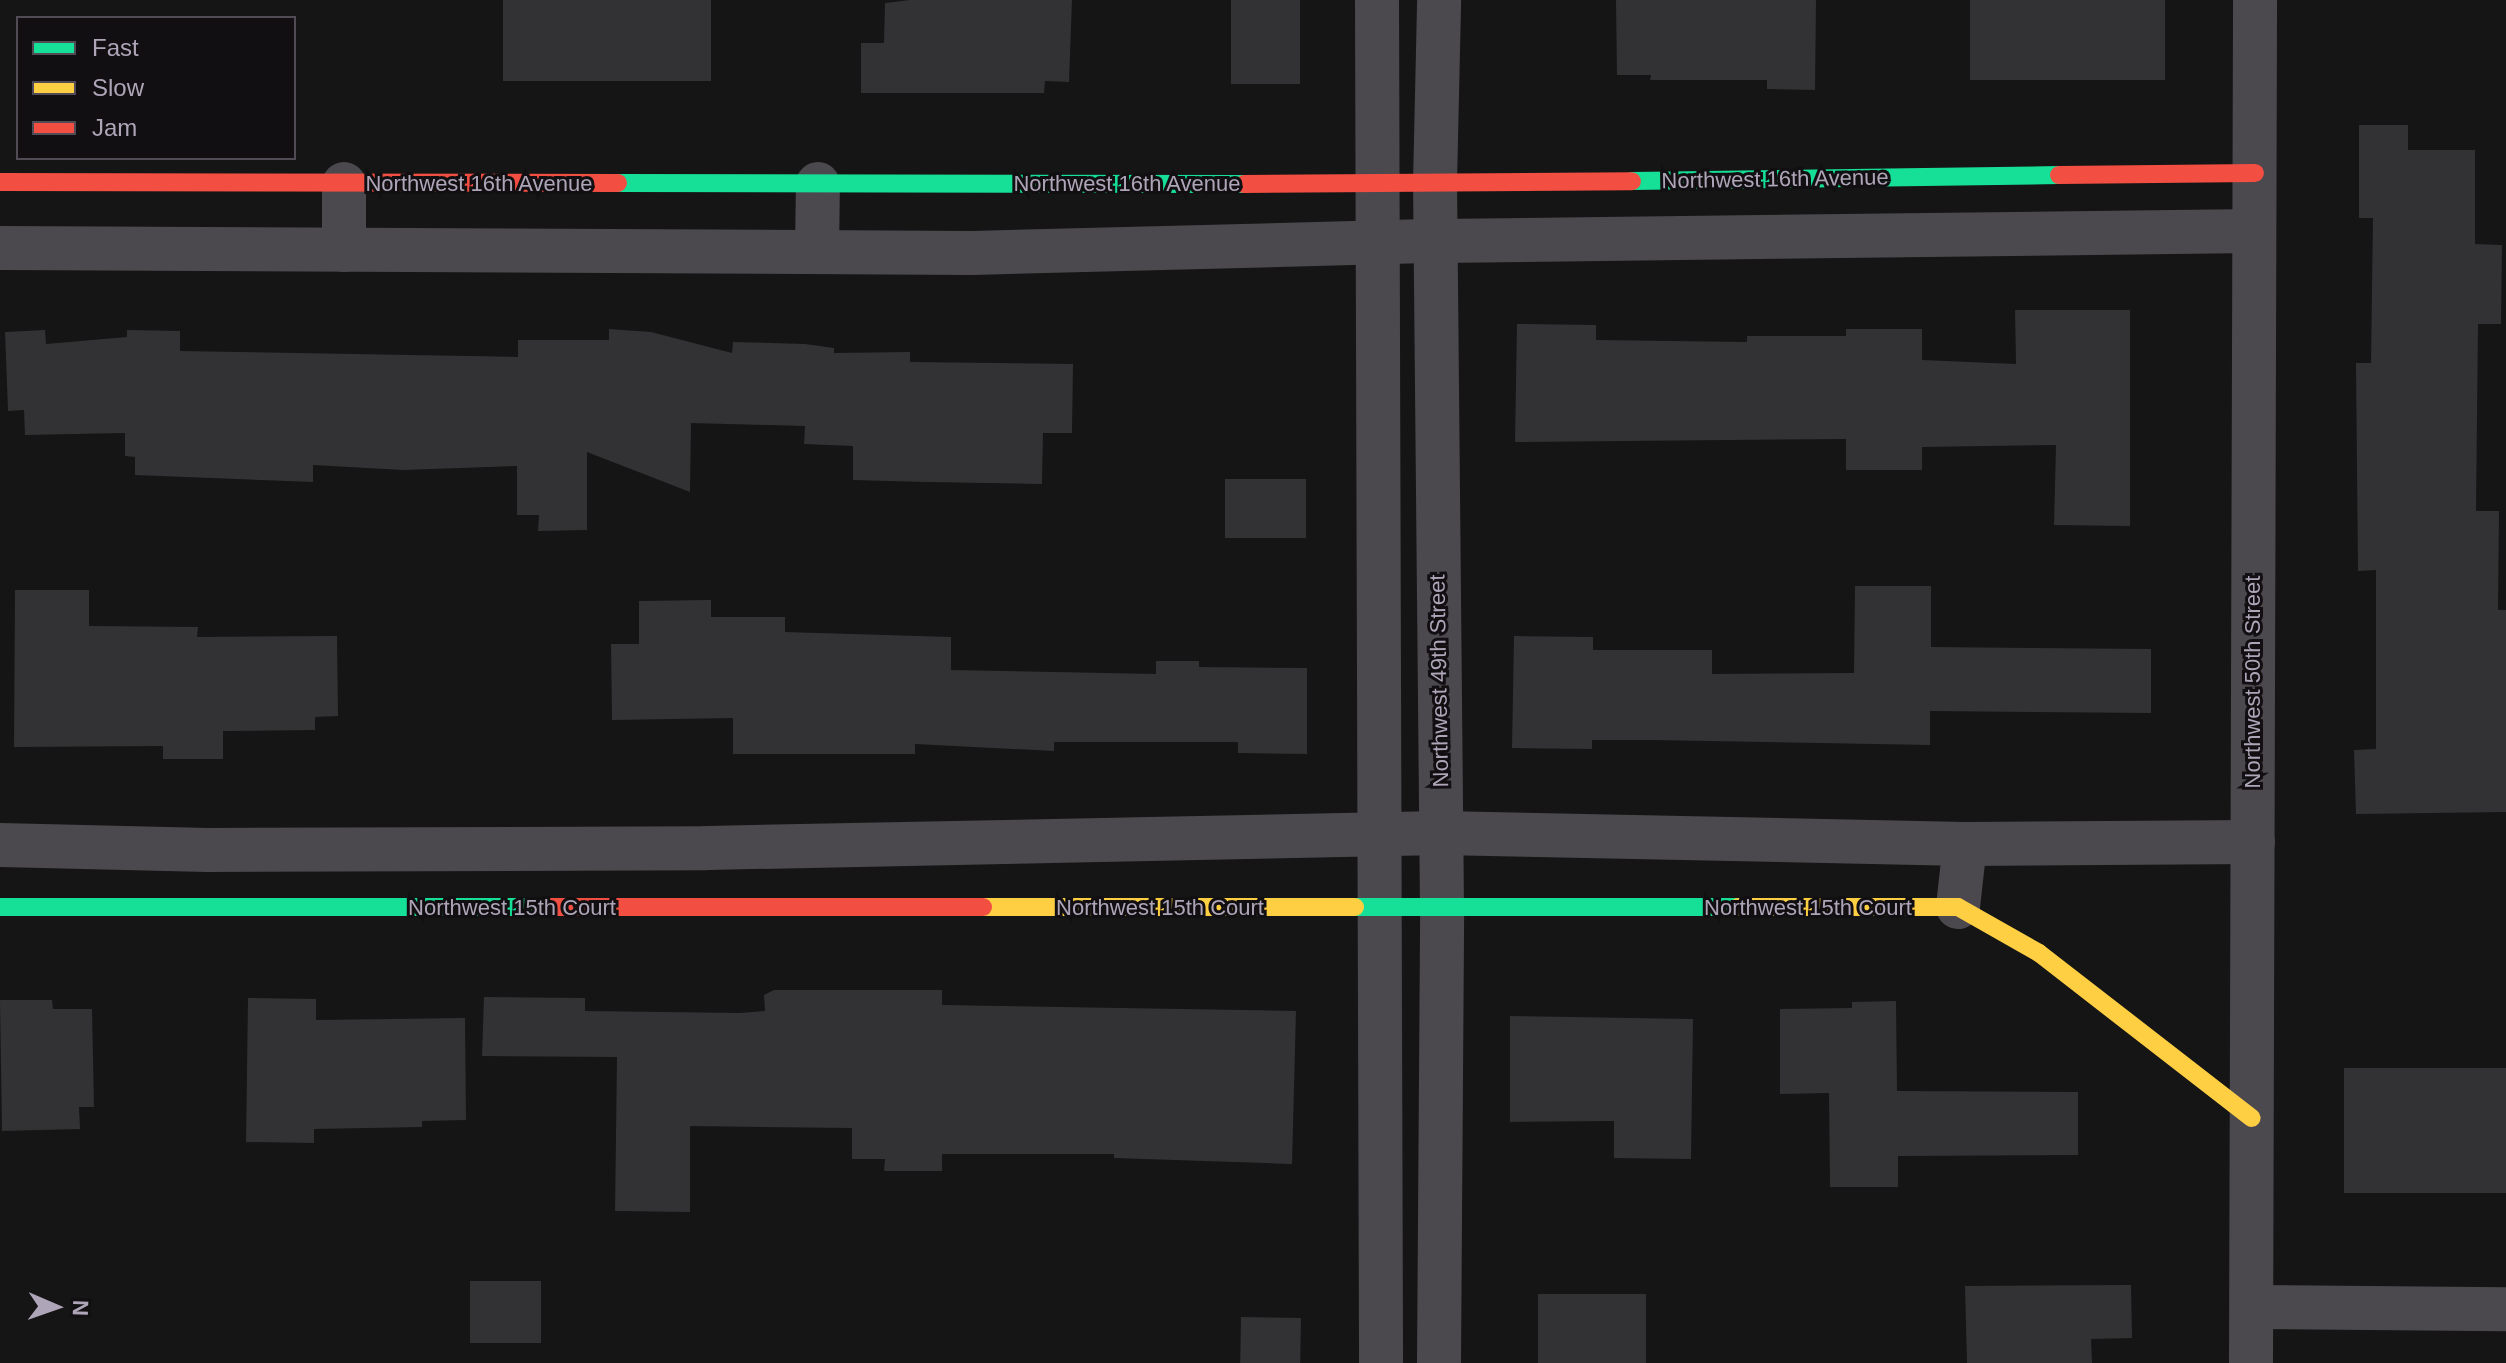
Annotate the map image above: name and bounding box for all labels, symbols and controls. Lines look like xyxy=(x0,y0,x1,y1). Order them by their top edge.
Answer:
legend xyxy=(16,16,296,160)
text: Fast xyxy=(92,34,139,61)
text: Slow xyxy=(92,74,144,101)
text: Jam xyxy=(92,114,137,141)
street label: Northwest 16th Avenue xyxy=(1661,164,1889,194)
street label: Northwest 16th Avenue xyxy=(365,171,593,197)
street label: Northwest 16th Avenue xyxy=(1013,171,1241,197)
street label: Northwest 49th Street xyxy=(1424,574,1454,788)
street label: Northwest 50th Street xyxy=(2240,576,2266,788)
street label: Northwest 15th Court xyxy=(408,895,616,921)
street label: Northwest 15th Court xyxy=(1056,895,1264,921)
street label: Northwest 15th Court xyxy=(1704,895,1912,921)
north arrow xyxy=(16,1267,96,1347)
text: N xyxy=(68,1299,93,1316)

